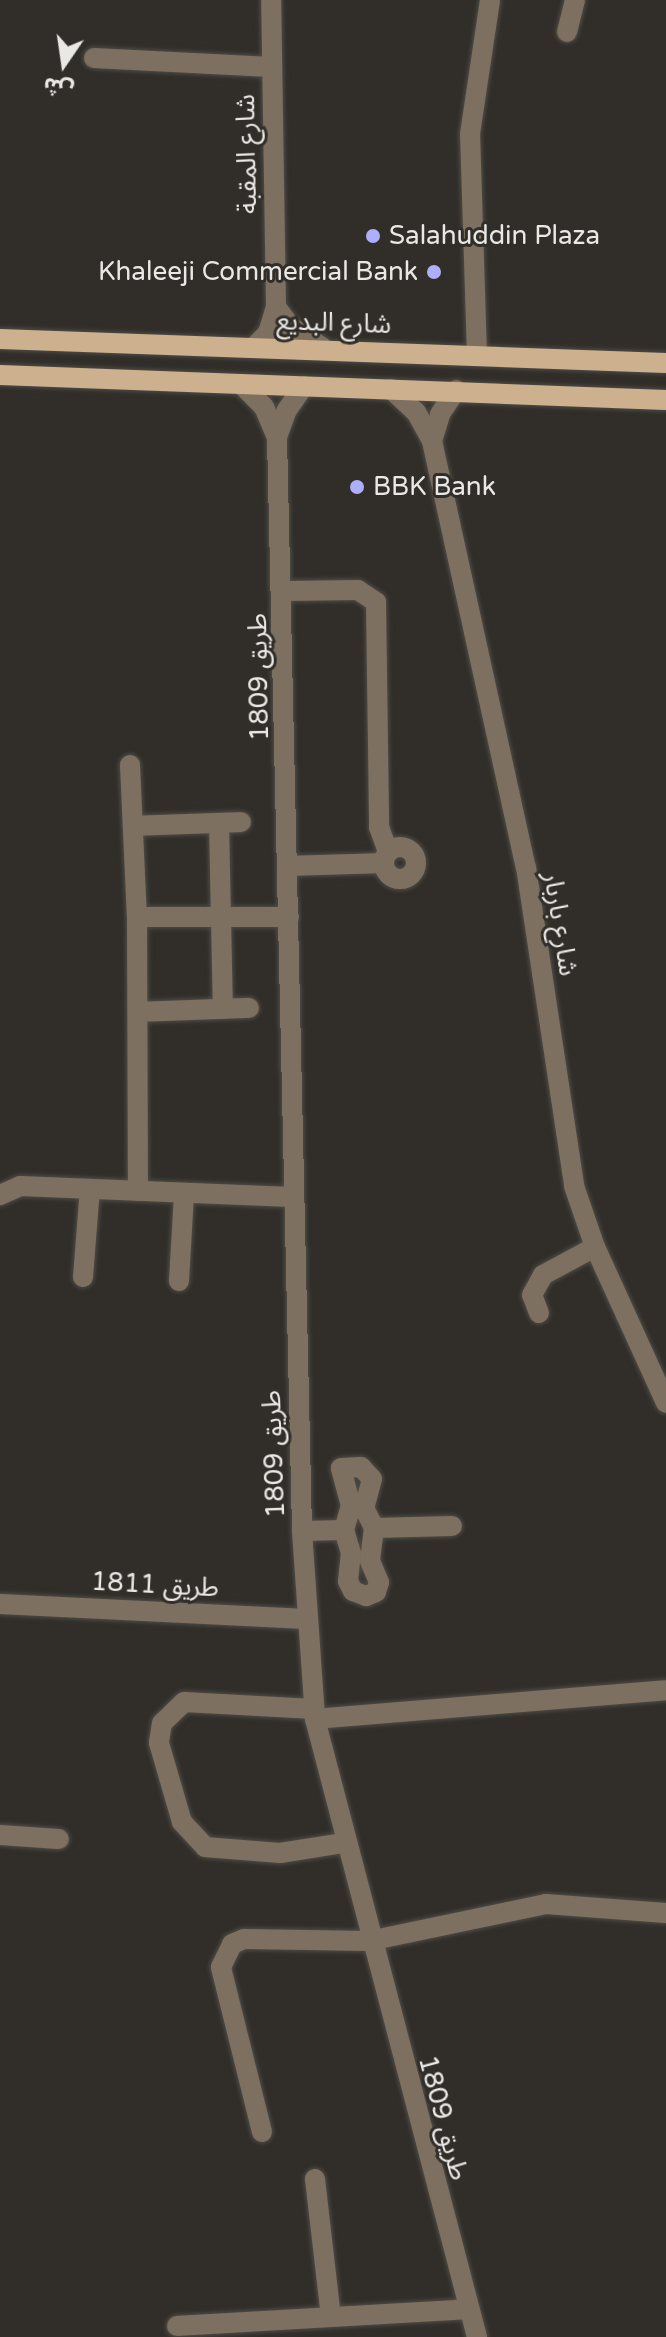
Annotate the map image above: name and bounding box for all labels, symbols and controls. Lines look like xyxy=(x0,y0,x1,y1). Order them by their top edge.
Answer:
north arrow xyxy=(24,24,104,104)
text: ش xyxy=(41,71,76,103)
street label: شارع المقبة xyxy=(230,94,264,214)
place label: Salahuddin Plaza xyxy=(389,220,600,252)
marker: Salahuddin Plaza xyxy=(364,227,382,245)
place label: Khaleeji Commercial Bank xyxy=(98,256,418,288)
marker: Khaleeji Commercial Bank xyxy=(425,263,443,281)
street label: شارع البديع xyxy=(276,305,392,341)
place label: BBK Bank xyxy=(373,471,496,503)
marker: BBK Bank xyxy=(348,478,366,496)
street label: طريق 1809 xyxy=(242,613,276,741)
street label: شارع باربار xyxy=(536,870,584,978)
street label: طريق 1809 xyxy=(256,1390,292,1518)
street label: طريق 1811 xyxy=(90,1566,220,1604)
street label: طريق 1809 xyxy=(411,2052,475,2184)

